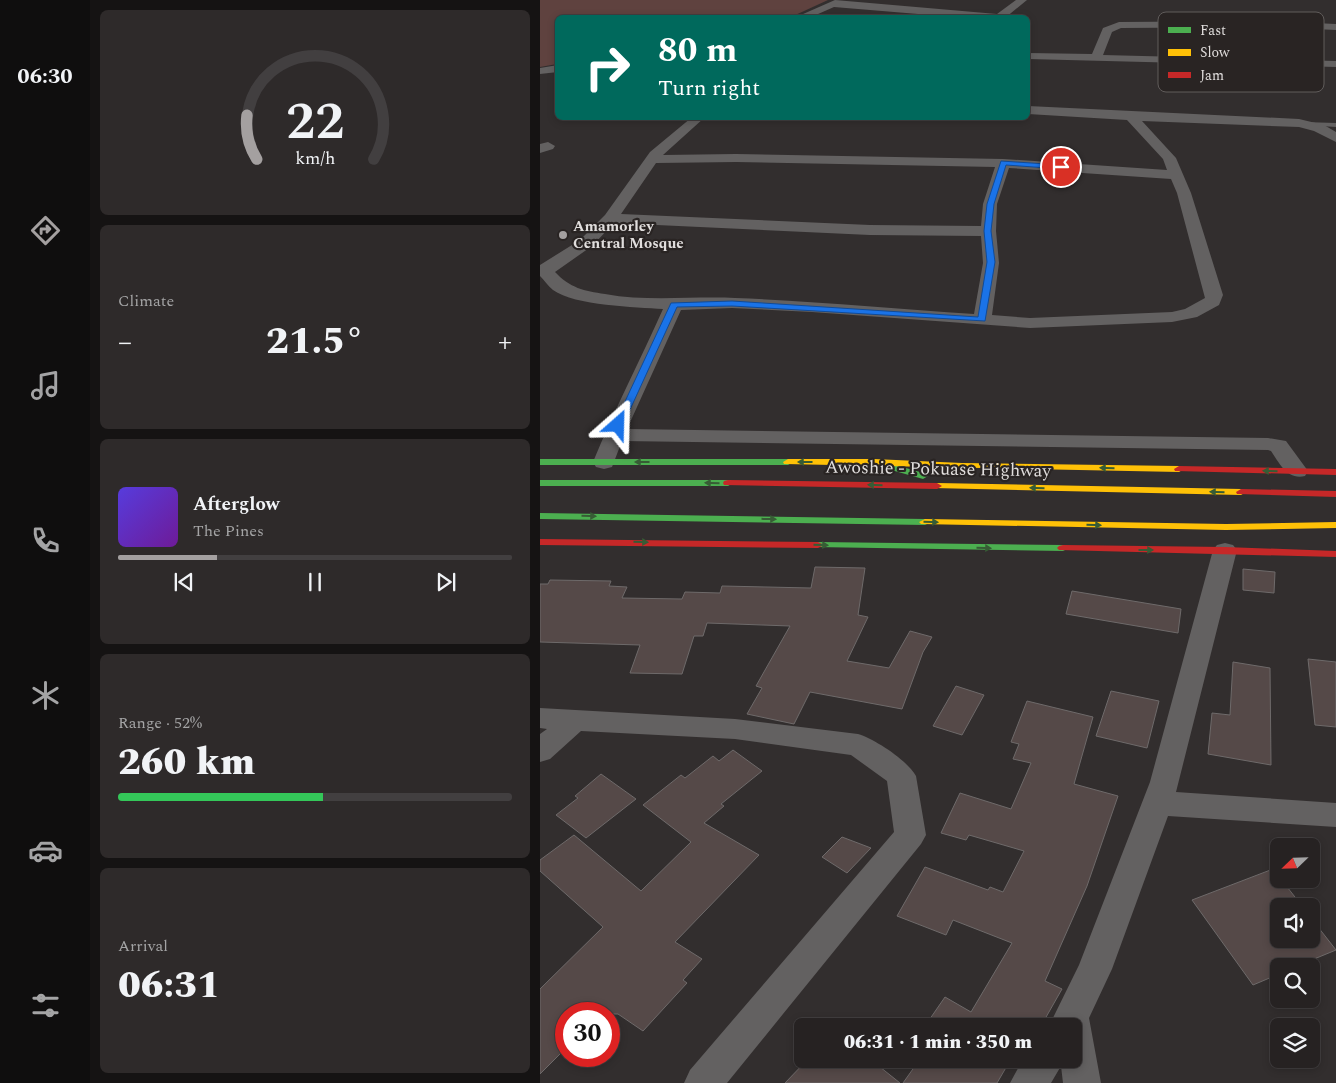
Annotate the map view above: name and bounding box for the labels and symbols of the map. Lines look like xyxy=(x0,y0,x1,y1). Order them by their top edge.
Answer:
legend xyxy=(1158,12,1324,92)
text: Fast xyxy=(1200,20,1226,41)
text: Slow xyxy=(1200,42,1230,63)
text: Jam xyxy=(1200,65,1224,86)
pin xyxy=(1040,146,1082,188)
place label: Amamorley Central Mosque xyxy=(573,215,684,255)
marker: Amamorley Central Mosque xyxy=(557,229,569,241)
position arrow xyxy=(591,398,643,450)
street label: Awoshie - Pokuase Highway xyxy=(825,454,1053,484)
one-way arrow xyxy=(634,458,650,466)
one-way arrow xyxy=(797,458,813,466)
one-way arrow xyxy=(1099,464,1115,472)
one-way arrow xyxy=(1262,467,1278,475)
one-way arrow xyxy=(704,479,720,487)
one-way arrow xyxy=(867,481,883,489)
one-way arrow xyxy=(1029,484,1045,492)
one-way arrow xyxy=(1209,487,1225,495)
one-way arrow xyxy=(581,512,597,520)
one-way arrow xyxy=(761,515,777,523)
one-way arrow xyxy=(923,518,939,526)
one-way arrow xyxy=(1086,521,1102,529)
one-way arrow xyxy=(633,538,649,546)
one-way arrow xyxy=(813,542,829,550)
one-way arrow xyxy=(976,544,992,552)
one-way arrow xyxy=(1138,546,1154,554)
north arrow xyxy=(1270,838,1320,888)
speed limit sign: 30 xyxy=(555,1002,620,1067)

